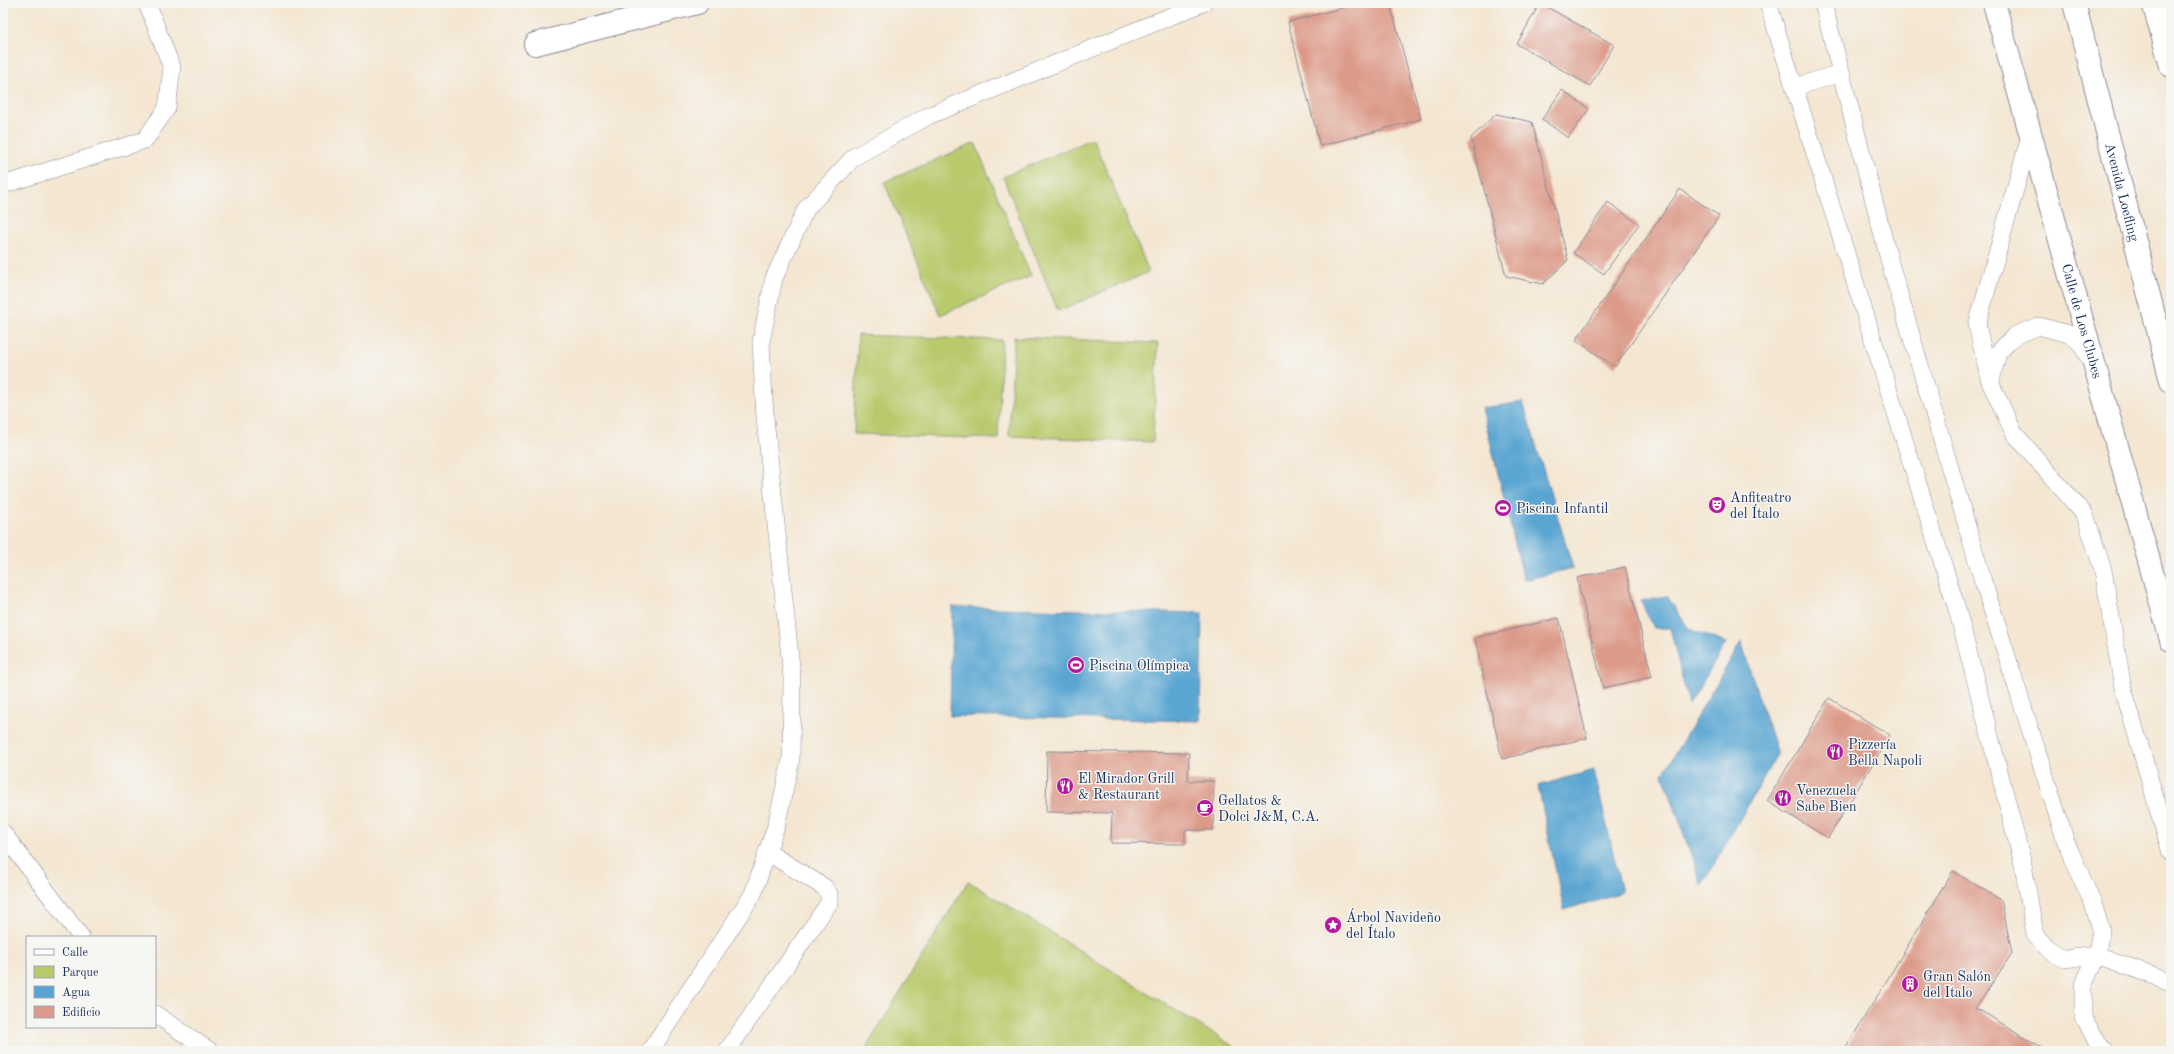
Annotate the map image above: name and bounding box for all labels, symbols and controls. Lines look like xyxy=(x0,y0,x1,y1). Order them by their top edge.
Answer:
street label: Avenida Loefling xyxy=(2102,141,2141,244)
street label: Calle de Los Clubes xyxy=(2059,262,2104,380)
place label: Anfiteatro del Ítalo xyxy=(1730,491,1792,521)
theatre icon: Anfiteatro del Ítalo xyxy=(1707,495,1727,515)
sports icon: Piscina Infantil xyxy=(1493,498,1513,518)
place label: Piscina Infantil xyxy=(1516,502,1609,516)
sports icon: Piscina Olímpica xyxy=(1066,655,1086,675)
place label: Piscina Olímpica xyxy=(1089,659,1189,673)
place label: Pizzería Bella Napoli xyxy=(1848,738,1922,768)
restaurant icon: Pizzería Bella Napoli xyxy=(1825,742,1845,762)
place label: El Mirador Grill & Restaurant xyxy=(1078,772,1175,802)
restaurant icon: El Mirador Grill & Restaurant xyxy=(1055,776,1075,796)
place label: Venezuela Sabe Bien xyxy=(1796,784,1857,814)
restaurant icon: Venezuela Sabe Bien xyxy=(1773,788,1793,808)
place label: Gellatos & Dolci J&M, C.A. xyxy=(1218,794,1320,824)
cafe icon: Gellatos & Dolci J&M, C.A. xyxy=(1195,798,1215,818)
place label: Árbol Navideño del Ítalo xyxy=(1346,908,1441,941)
place icon: Árbol Navideño del Ítalo xyxy=(1323,915,1343,935)
legend xyxy=(26,936,156,1028)
text: Calle xyxy=(62,947,88,959)
text: Parque xyxy=(62,967,99,979)
place label: Gran Salón del Italo xyxy=(1923,970,1992,1000)
building icon: Gran Salón del Italo xyxy=(1900,974,1920,994)
text: Agua xyxy=(62,987,90,999)
text: Edificio xyxy=(62,1007,101,1019)

